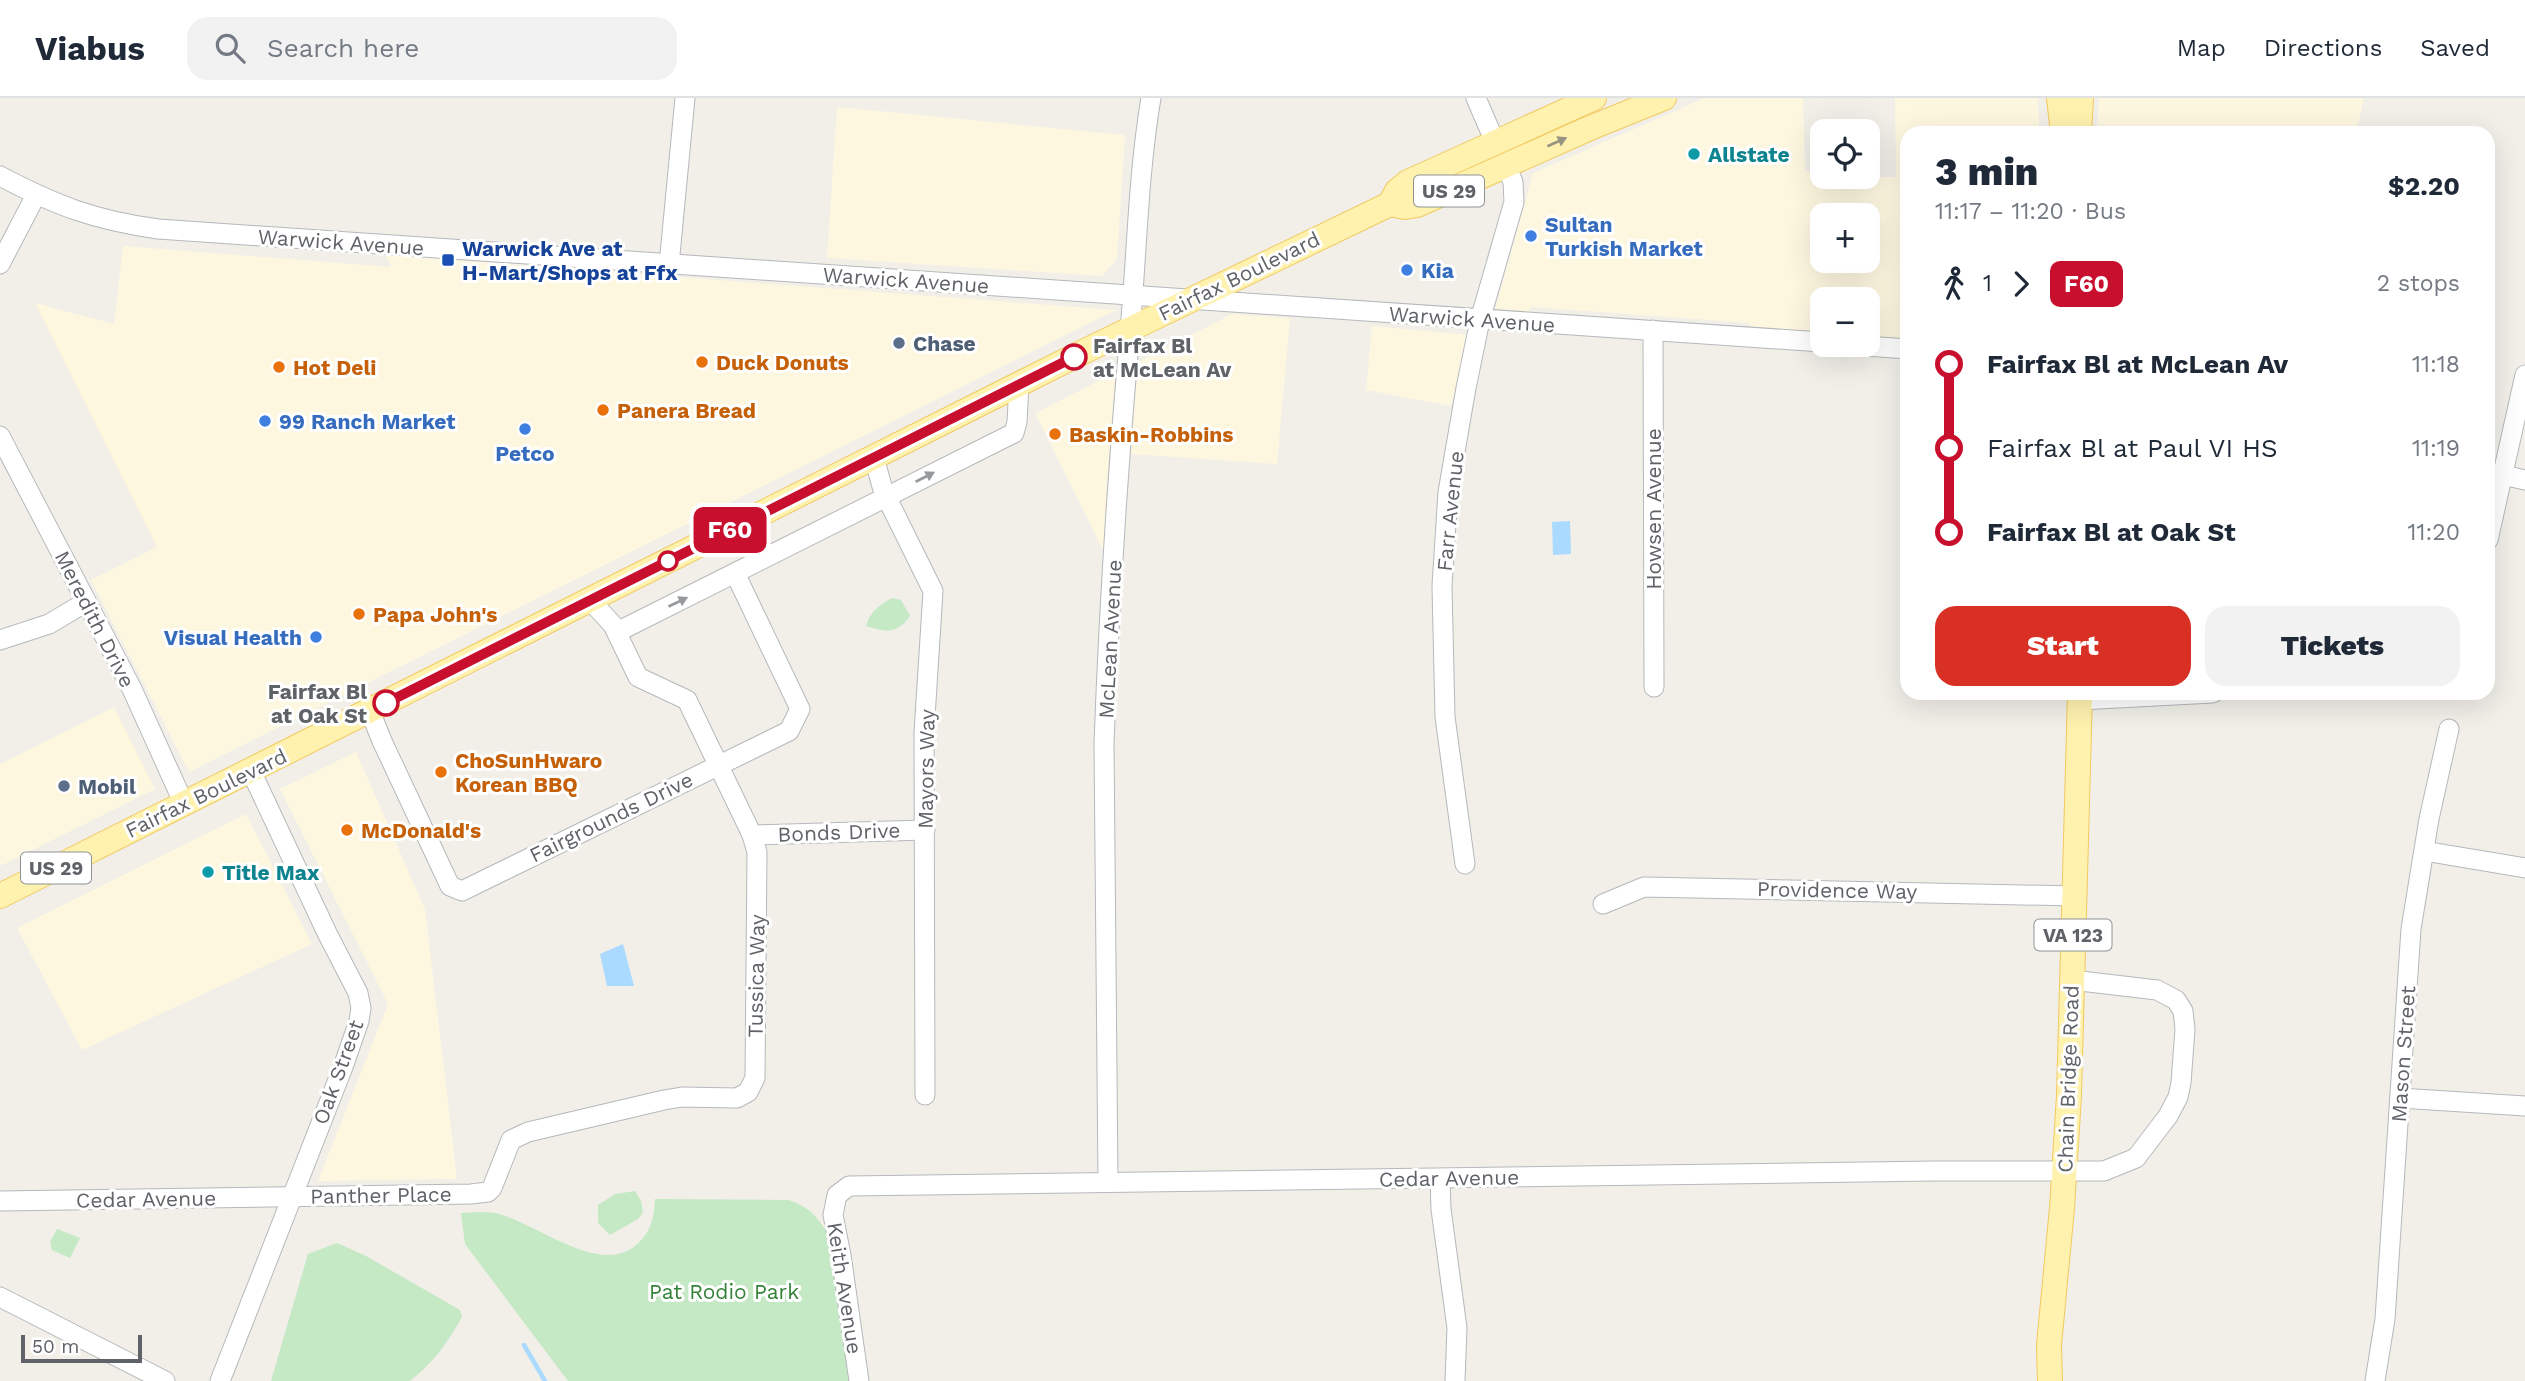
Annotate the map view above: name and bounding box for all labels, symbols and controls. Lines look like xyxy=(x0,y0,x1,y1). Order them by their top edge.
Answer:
search box xyxy=(187,17,677,80)
text: Viabus xyxy=(35,29,145,68)
icon: search xyxy=(211,29,249,67)
text: Search here xyxy=(267,33,419,63)
text: Map xyxy=(2177,34,2226,62)
text: Directions xyxy=(2264,34,2382,62)
text: Saved xyxy=(2420,34,2490,62)
map controls xyxy=(1810,119,1880,357)
button: locate xyxy=(1810,119,1880,189)
one-way arrow xyxy=(1547,136,1568,147)
place label: Allstate xyxy=(1708,142,1790,167)
marker: Allstate xyxy=(1686,146,1702,162)
text: 3 min xyxy=(1935,150,2038,194)
text: $2.20 xyxy=(2388,171,2460,201)
road number: US 29 xyxy=(1414,176,1484,206)
text: 11:17 – 11:20 · Bus xyxy=(1935,198,2126,225)
button: + xyxy=(1810,203,1880,273)
place label: Sultan Turkish Market xyxy=(1545,212,1703,261)
street label: Warwick Avenue xyxy=(257,224,425,260)
street label: Fairfax Boulevard xyxy=(1154,226,1324,326)
marker: Sultan Turkish Market xyxy=(1523,228,1539,244)
place label: Warwick Ave at H-Mart/Shops at Ffx xyxy=(462,236,678,285)
marker: Warwick Ave at H-Mart/Shops at Ffx xyxy=(440,252,456,268)
place label: Kia xyxy=(1421,258,1455,283)
street label: Warwick Avenue xyxy=(822,262,990,298)
marker: Kia xyxy=(1399,262,1415,278)
icon: walk xyxy=(1935,265,1973,303)
icon: forward xyxy=(2002,265,2040,303)
text: 1 xyxy=(1983,270,1992,297)
text: F60 xyxy=(2064,270,2109,298)
text: 2 stops xyxy=(2377,270,2460,297)
button: − xyxy=(1810,287,1880,357)
street label: Warwick Avenue xyxy=(1388,301,1556,337)
place label: Chase xyxy=(913,331,976,356)
place label: Fairfax Bl at McLean Av xyxy=(1093,333,1231,382)
marker: Chase xyxy=(891,335,907,351)
marker: Fairfax Bl at McLean Av xyxy=(1061,344,1087,370)
text: Fairfax Bl at McLean Av xyxy=(1987,349,2288,379)
place label: Duck Donuts xyxy=(716,350,849,375)
text: 11:18 xyxy=(2412,351,2460,378)
marker: Duck Donuts xyxy=(694,354,710,370)
place label: Hot Deli xyxy=(293,355,376,380)
marker: Hot Deli xyxy=(271,359,287,375)
place label: Panera Bread xyxy=(617,398,756,423)
marker: Panera Bread xyxy=(595,402,611,418)
place label: 99 Ranch Market xyxy=(279,409,455,434)
marker: 99 Ranch Market xyxy=(257,413,273,429)
marker: Petco xyxy=(517,421,533,437)
place label: Baskin-Robbins xyxy=(1069,422,1234,447)
marker: Baskin-Robbins xyxy=(1047,426,1063,442)
street label: Howsen Avenue xyxy=(1641,428,1666,590)
text: Fairfax Bl at Paul VI HS xyxy=(1987,433,2278,463)
text: 11:19 xyxy=(2412,435,2460,462)
place label: Petco xyxy=(495,441,555,466)
street label: Farr Avenue xyxy=(1431,450,1469,572)
one-way arrow xyxy=(915,472,935,483)
line badge: F60 xyxy=(690,507,770,553)
text: F60 xyxy=(708,516,752,544)
text: Fairfax Bl at Oak St xyxy=(1987,517,2236,547)
text: 11:20 xyxy=(2408,519,2460,546)
street label: Meredith Drive xyxy=(50,546,140,692)
unlabelled marker xyxy=(658,551,678,571)
street label: McLean Avenue xyxy=(1093,559,1127,719)
one-way arrow xyxy=(668,596,688,607)
place label: Papa John's xyxy=(373,602,498,627)
marker: Papa John's xyxy=(351,606,367,622)
button: Start xyxy=(1935,606,2191,686)
button: Tickets xyxy=(2205,606,2460,686)
place label: Visual Health xyxy=(164,625,302,650)
marker: Visual Health xyxy=(308,629,324,645)
place label: Fairfax Bl at Oak St xyxy=(268,679,367,728)
marker: Fairfax Bl at Oak St xyxy=(373,690,399,716)
street label: Mayors Way xyxy=(912,709,940,829)
street label: Fairfax Boulevard xyxy=(121,743,291,843)
place label: ChoSunHwaro Korean BBQ xyxy=(455,748,602,797)
marker: ChoSunHwaro Korean BBQ xyxy=(433,764,449,780)
street label: Fairgrounds Drive xyxy=(525,767,697,867)
place label: Mobil xyxy=(78,774,136,799)
marker: Mobil xyxy=(56,778,72,794)
street label: Bonds Drive xyxy=(777,817,901,847)
place label: McDonald's xyxy=(361,818,481,843)
marker: McDonald's xyxy=(339,822,355,838)
road number: US 29 xyxy=(21,852,91,884)
place label: Title Max xyxy=(222,860,320,885)
marker: Title Max xyxy=(200,864,216,880)
street label: Providence Way xyxy=(1757,876,1918,904)
street label: Tussica Way xyxy=(742,914,770,1038)
road number: VA 123 xyxy=(2035,920,2112,950)
street label: Chain Bridge Road xyxy=(2052,985,2084,1173)
street label: Mason Street xyxy=(2386,985,2420,1123)
street label: Oak Street xyxy=(308,1016,369,1128)
street label: Cedar Avenue xyxy=(1379,1164,1519,1192)
street label: Panther Place xyxy=(310,1181,452,1209)
street label: Cedar Avenue xyxy=(76,1185,216,1213)
street label: Keith Avenue xyxy=(822,1220,868,1356)
park label: Pat Rodio Park xyxy=(649,1279,799,1304)
scale bar xyxy=(21,1332,142,1364)
text: 50 m xyxy=(32,1335,79,1358)

